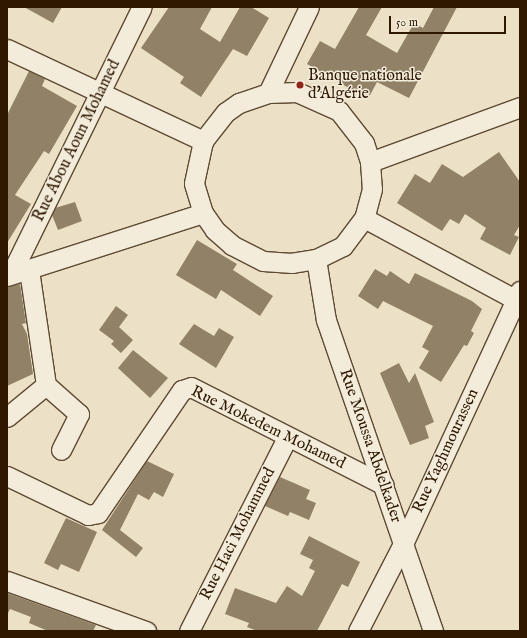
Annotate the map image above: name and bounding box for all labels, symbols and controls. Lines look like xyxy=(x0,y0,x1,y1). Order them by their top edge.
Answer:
scale bar xyxy=(391,8,508,34)
text: 50 m xyxy=(396,15,418,30)
street label: Rue Abou Aoun Mohamed xyxy=(29,57,125,225)
place label: Banque nationale d'Algérie xyxy=(308,66,422,104)
marker: Banque nationale d'Algérie xyxy=(295,80,305,90)
street label: Rue Moussa Abdelkader xyxy=(335,367,405,525)
street label: Rue Mokedem Mohamed xyxy=(188,382,348,474)
street label: Rue Yaghmourassen xyxy=(409,386,483,516)
street label: Rue Haci Mohammed xyxy=(196,465,280,603)

